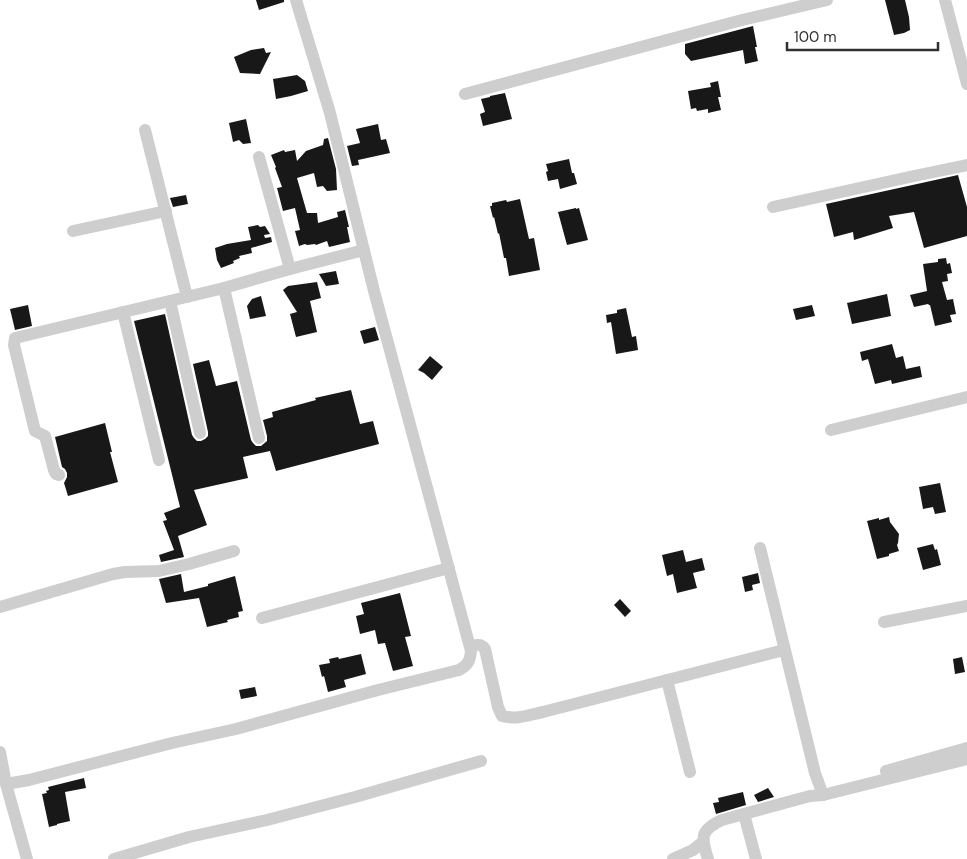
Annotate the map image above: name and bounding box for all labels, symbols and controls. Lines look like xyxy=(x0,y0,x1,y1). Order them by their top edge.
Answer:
scale bar xyxy=(787,20,938,52)
text: 100 m xyxy=(794,27,837,47)

